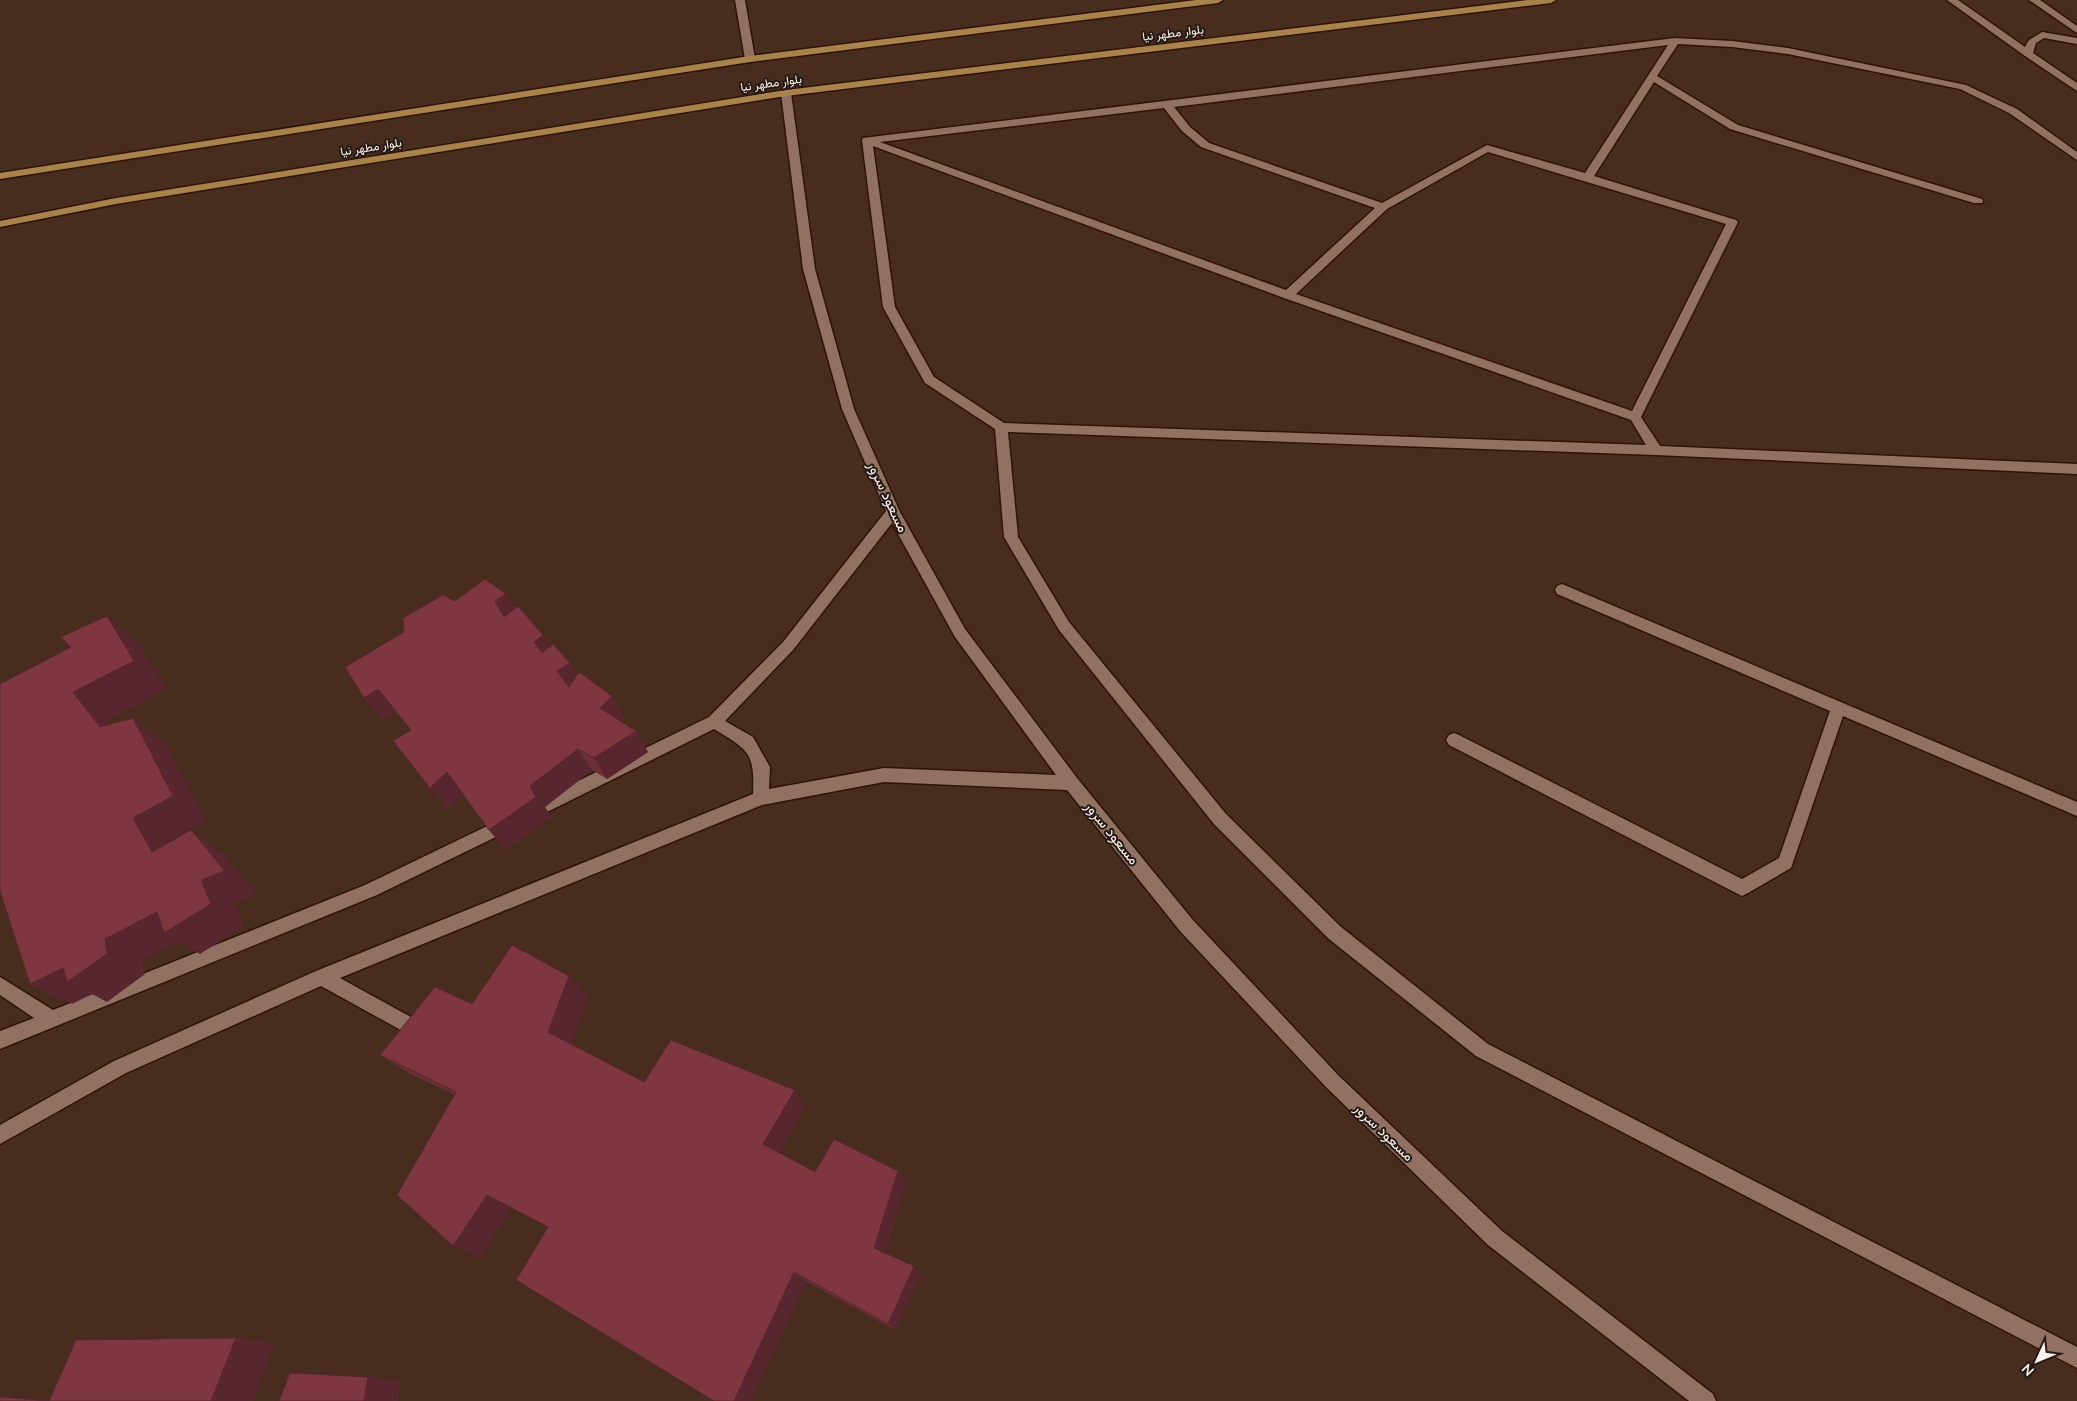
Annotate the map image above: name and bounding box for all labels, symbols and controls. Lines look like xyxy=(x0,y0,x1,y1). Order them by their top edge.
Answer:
street label: بلوار مطهر نیا xyxy=(1141,21,1205,45)
street label: بلوار مطهر نیا xyxy=(739,71,803,95)
street label: بلوار مطهر نیا xyxy=(339,134,403,160)
street label: مسعود سرور xyxy=(862,457,913,536)
street label: مسعود سرور xyxy=(1080,796,1144,869)
street label: مسعود سرور xyxy=(1349,1098,1418,1166)
north arrow xyxy=(2012,1336,2062,1386)
text: N xyxy=(2018,1359,2038,1380)

